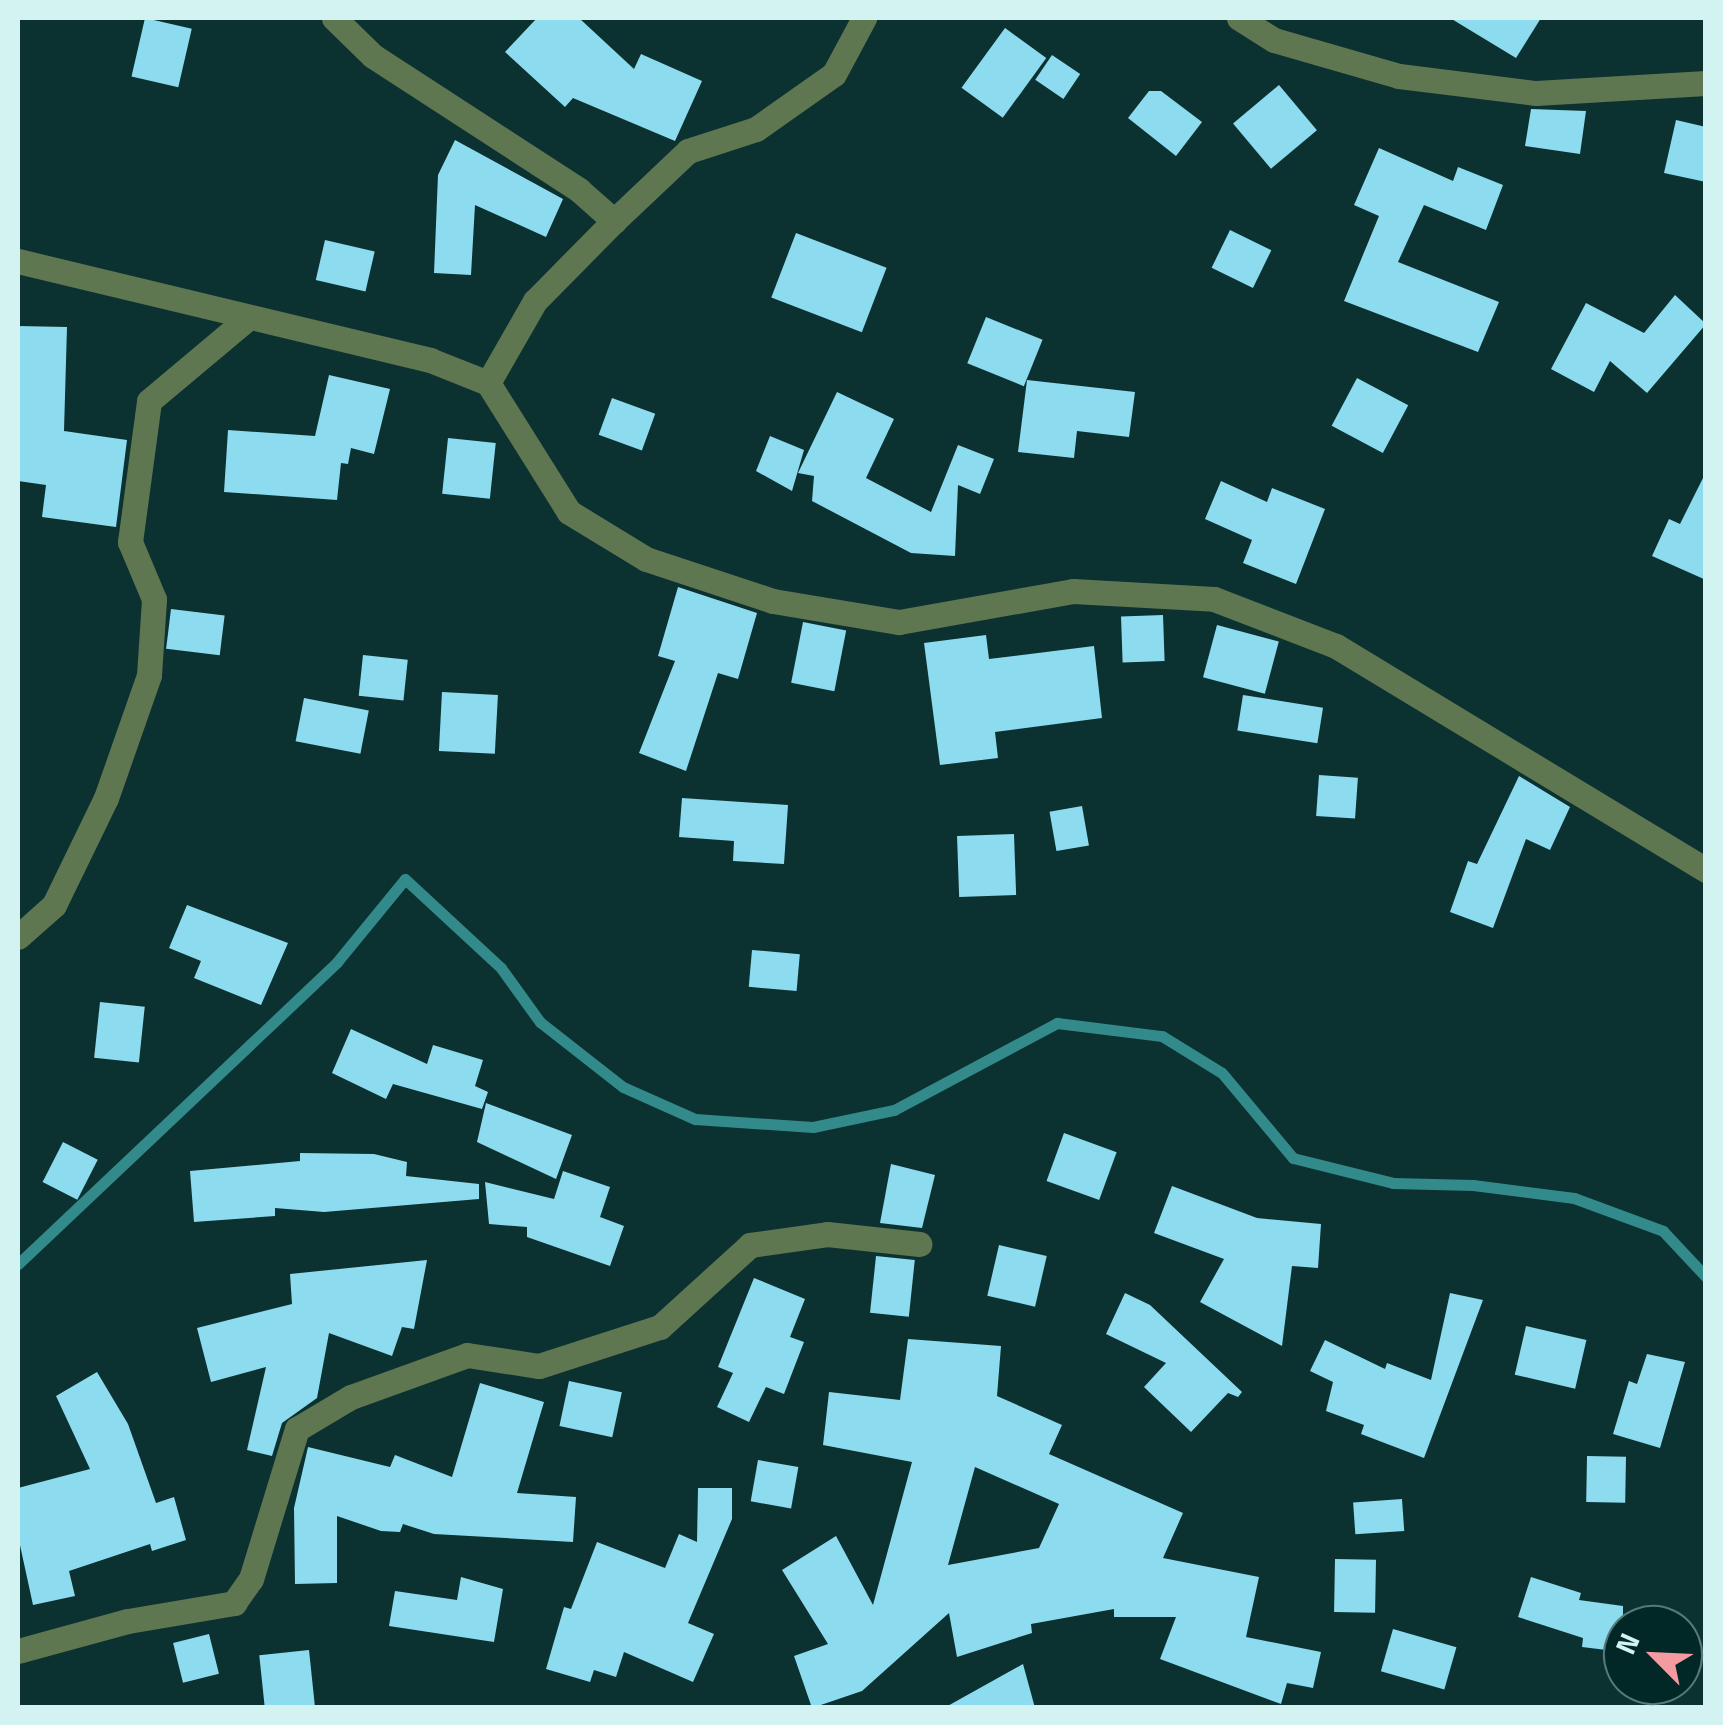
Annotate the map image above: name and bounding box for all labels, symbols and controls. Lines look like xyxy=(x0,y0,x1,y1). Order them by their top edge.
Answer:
north arrow xyxy=(1603,1605,1703,1705)
text: N xyxy=(1603,1626,1651,1661)

